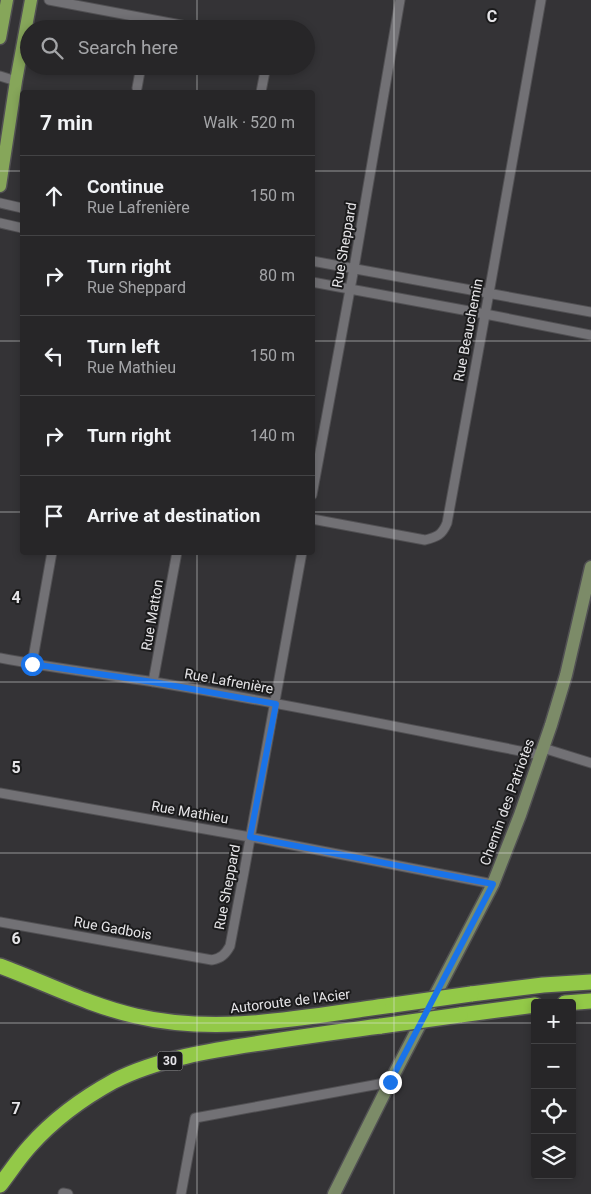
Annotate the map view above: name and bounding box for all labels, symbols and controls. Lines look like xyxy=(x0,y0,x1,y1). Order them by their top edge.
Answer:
text: C xyxy=(487,7,497,26)
search box xyxy=(20,20,315,75)
icon: search xyxy=(38,34,66,62)
text: Search here xyxy=(78,36,178,59)
text: 7 min xyxy=(40,111,93,135)
text: Walk · 520 m xyxy=(203,113,295,132)
text: Continue xyxy=(87,175,164,198)
icon: ahead xyxy=(40,182,68,210)
text: 150 m xyxy=(250,186,295,205)
text: Rue Lafrenière xyxy=(87,198,190,217)
street label: Rue Sheppard xyxy=(329,201,359,289)
text: Turn right xyxy=(87,255,171,278)
icon: right xyxy=(40,262,68,290)
text: 80 m xyxy=(259,266,295,285)
street label: Rue Beauchemin xyxy=(450,277,486,383)
text: Rue Sheppard xyxy=(87,278,186,297)
text: Turn left xyxy=(87,335,160,358)
icon: left xyxy=(40,342,68,370)
text: 150 m xyxy=(250,346,295,365)
text: Rue Mathieu xyxy=(87,358,176,377)
icon: right xyxy=(40,422,68,450)
text: Turn right xyxy=(87,424,171,447)
text: 140 m xyxy=(250,426,295,445)
icon: arrive xyxy=(40,502,68,530)
text: Arrive at destination xyxy=(87,504,260,527)
street label: Rue Matton xyxy=(138,578,166,652)
text: 4 xyxy=(11,588,21,607)
route start xyxy=(21,653,44,676)
street label: Rue Lafrenière xyxy=(183,665,275,697)
street label: Chemin des Patriotes xyxy=(477,737,537,867)
text: 5 xyxy=(11,758,21,777)
street label: Rue Mathieu xyxy=(150,797,230,827)
street label: Rue Sheppard xyxy=(211,843,243,931)
street label: Rue Gadbois xyxy=(73,913,153,943)
text: 6 xyxy=(11,929,21,948)
street label: Autoroute de l'Acier xyxy=(229,986,351,1016)
map controls xyxy=(531,999,576,1179)
button: + xyxy=(531,999,576,1044)
button: − xyxy=(531,1044,576,1089)
road number: 30 xyxy=(158,1052,182,1070)
route end xyxy=(379,1071,402,1094)
button: locate xyxy=(531,1089,576,1134)
text: 7 xyxy=(11,1099,21,1118)
button: layers xyxy=(531,1134,576,1179)

